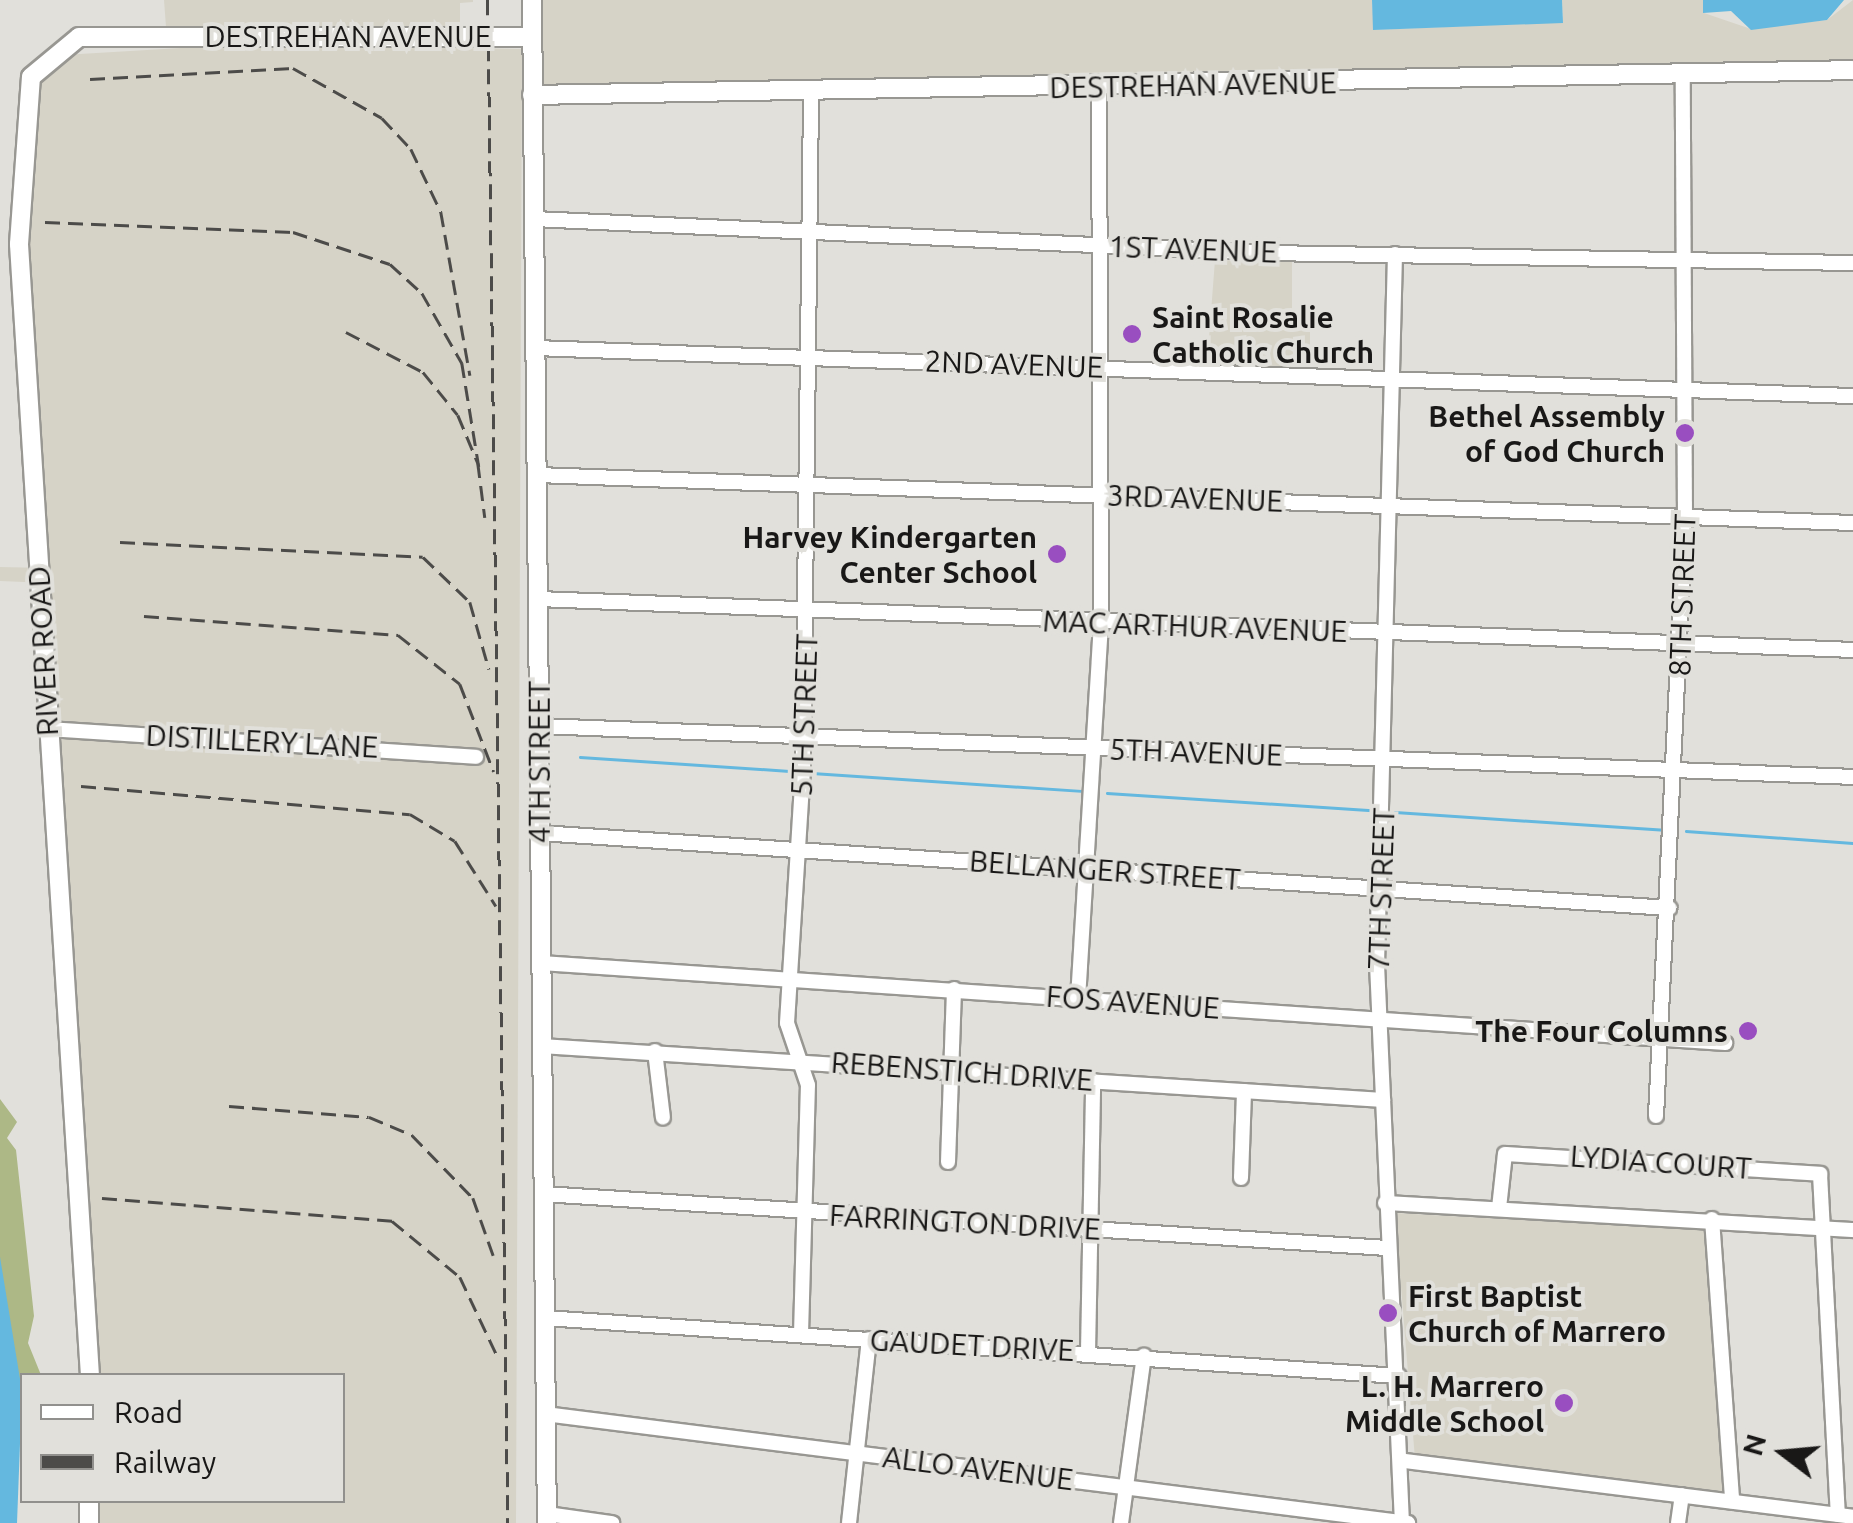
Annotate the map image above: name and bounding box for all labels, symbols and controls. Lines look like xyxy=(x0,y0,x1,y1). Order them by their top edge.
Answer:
street label: DESTREHAN AVENUE xyxy=(204,18,492,54)
street label: DESTREHAN AVENUE xyxy=(1049,64,1337,106)
street label: 1ST AVENUE xyxy=(1108,228,1278,270)
place label: Saint Rosalie Catholic Church xyxy=(1152,299,1374,370)
marker: Saint Rosalie Catholic Church xyxy=(1121,323,1143,345)
street label: 2ND AVENUE xyxy=(924,343,1104,385)
place label: Bethel Assembly of God Church xyxy=(1428,398,1665,468)
marker: Bethel Assembly of God Church xyxy=(1674,422,1696,444)
street label: 3RD AVENUE xyxy=(1106,477,1284,519)
street label: 8TH STREET xyxy=(1661,513,1703,677)
place label: Harvey Kindergarten Center School xyxy=(743,519,1037,590)
marker: Harvey Kindergarten Center School xyxy=(1046,543,1068,565)
street label: RIVER ROAD xyxy=(21,565,65,737)
street label: MAC ARTHUR AVENUE xyxy=(1042,603,1348,649)
street label: 5TH STREET xyxy=(783,633,825,797)
street label: 4TH STREET xyxy=(521,681,557,843)
street label: DISTILLERY LANE xyxy=(145,717,379,765)
street label: 5TH AVENUE xyxy=(1108,731,1284,773)
street label: 7TH STREET xyxy=(1360,807,1402,971)
street label: BELLANGER STREET xyxy=(968,843,1242,897)
street label: FOS AVENUE xyxy=(1045,978,1221,1026)
place label: The Four Columns xyxy=(1475,1013,1728,1049)
marker: The Four Columns xyxy=(1737,1020,1759,1042)
street label: REBENSTICH DRIVE xyxy=(830,1044,1094,1098)
street label: LYDIA COURT xyxy=(1569,1138,1753,1186)
street label: FARRINGTON DRIVE xyxy=(828,1197,1102,1247)
place label: First Baptist Church of Marrero xyxy=(1408,1278,1666,1348)
marker: First Baptist Church of Marrero xyxy=(1377,1302,1399,1324)
street label: GAUDET DRIVE xyxy=(869,1322,1075,1368)
place label: L. H. Marrero Middle School xyxy=(1345,1368,1544,1438)
legend xyxy=(20,1373,345,1503)
marker: L. H. Marrero Middle School xyxy=(1553,1392,1575,1414)
text: Road xyxy=(114,1395,183,1429)
north arrow xyxy=(1733,1403,1833,1503)
text: N xyxy=(1736,1430,1771,1459)
street label: ALLO AVENUE xyxy=(881,1438,1075,1498)
text: Railway xyxy=(114,1445,216,1479)

